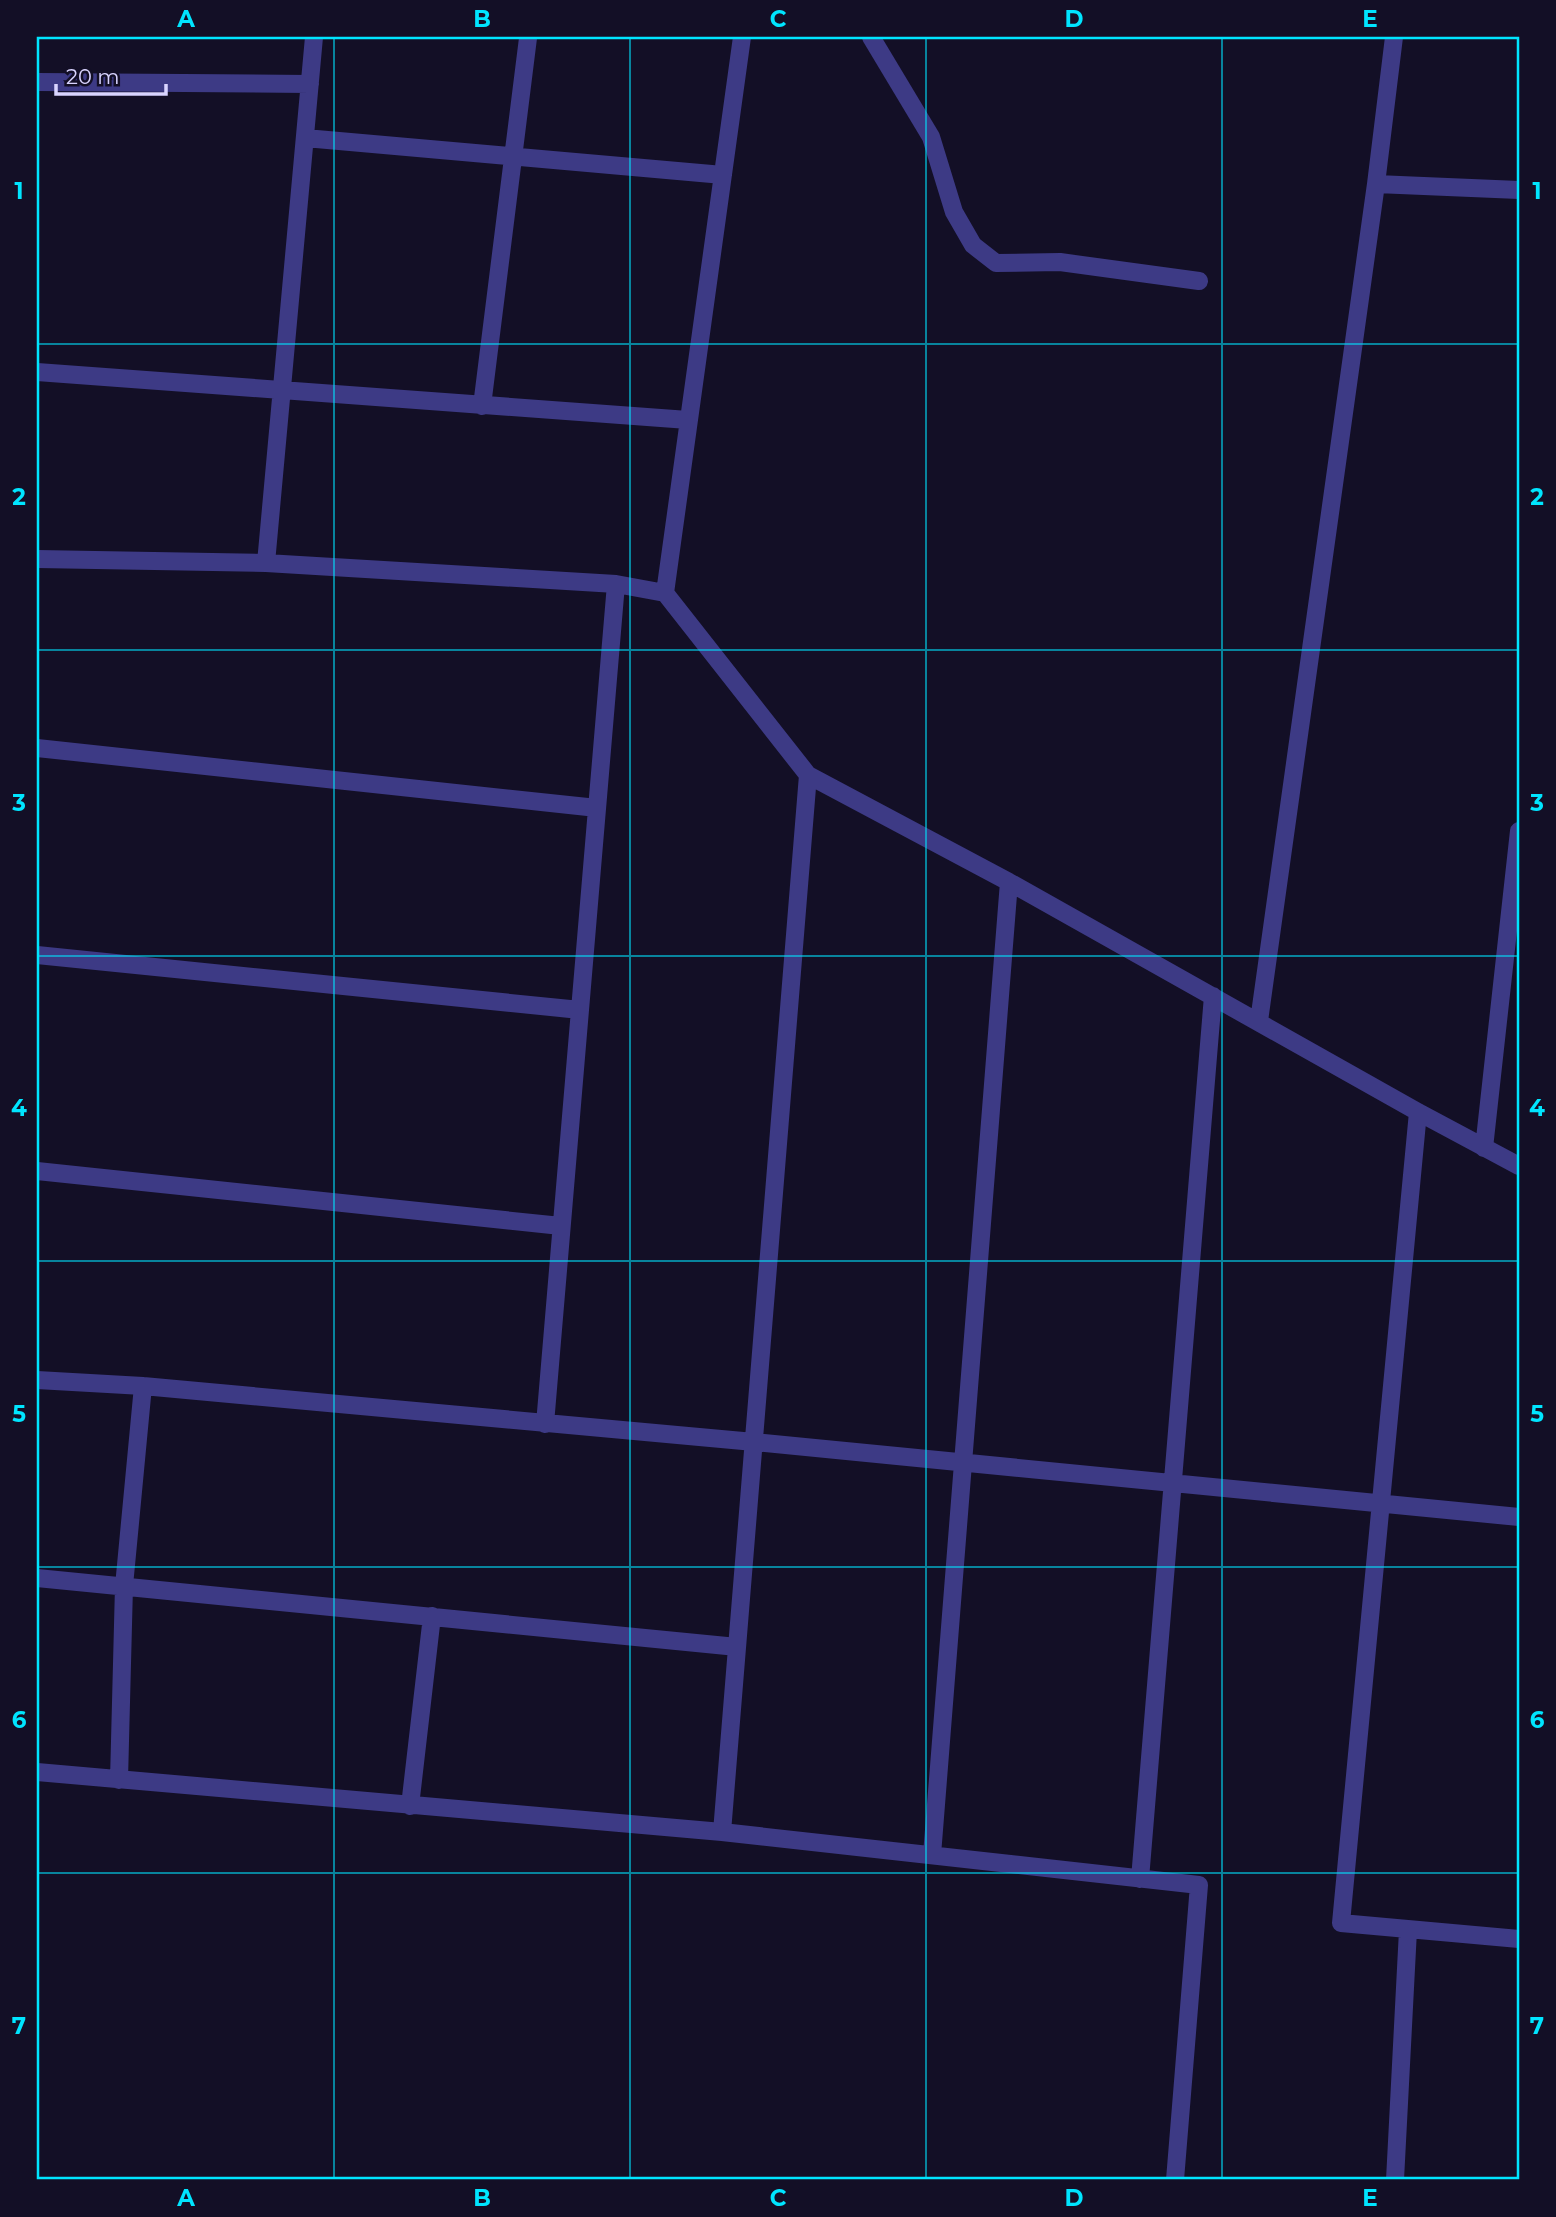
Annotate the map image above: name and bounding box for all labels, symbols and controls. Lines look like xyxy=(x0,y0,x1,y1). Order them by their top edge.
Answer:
text: A xyxy=(176,5,195,33)
text: B xyxy=(473,5,491,33)
text: C xyxy=(770,5,787,33)
text: D xyxy=(1065,5,1084,33)
text: E xyxy=(1362,5,1378,33)
scale bar xyxy=(56,52,166,96)
text: 20 m xyxy=(66,64,120,89)
text: 1 xyxy=(14,177,24,205)
text: 1 xyxy=(1532,177,1542,205)
text: 2 xyxy=(12,483,26,511)
text: 2 xyxy=(1530,483,1544,511)
text: 3 xyxy=(11,789,26,817)
text: 3 xyxy=(1529,789,1544,817)
text: 4 xyxy=(11,1094,27,1122)
text: 4 xyxy=(1529,1094,1545,1122)
text: 5 xyxy=(12,1400,26,1428)
text: 5 xyxy=(1530,1400,1544,1428)
text: 6 xyxy=(12,1706,27,1734)
text: 6 xyxy=(1530,1706,1545,1734)
text: 7 xyxy=(12,2012,26,2040)
text: 7 xyxy=(1530,2012,1544,2040)
text: A xyxy=(176,2184,195,2212)
text: B xyxy=(473,2184,491,2212)
text: C xyxy=(770,2184,787,2212)
text: D xyxy=(1065,2184,1084,2212)
text: E xyxy=(1362,2184,1378,2212)

